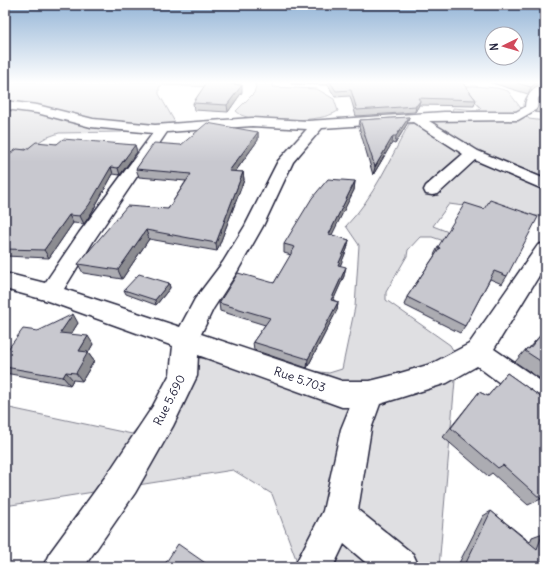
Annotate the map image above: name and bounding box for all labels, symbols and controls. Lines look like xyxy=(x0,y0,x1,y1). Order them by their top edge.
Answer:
north arrow xyxy=(484,26,524,66)
text: N xyxy=(487,42,501,51)
street label: Rue 5.703 xyxy=(272,363,328,395)
street label: Rue 5.690 xyxy=(150,372,188,428)

